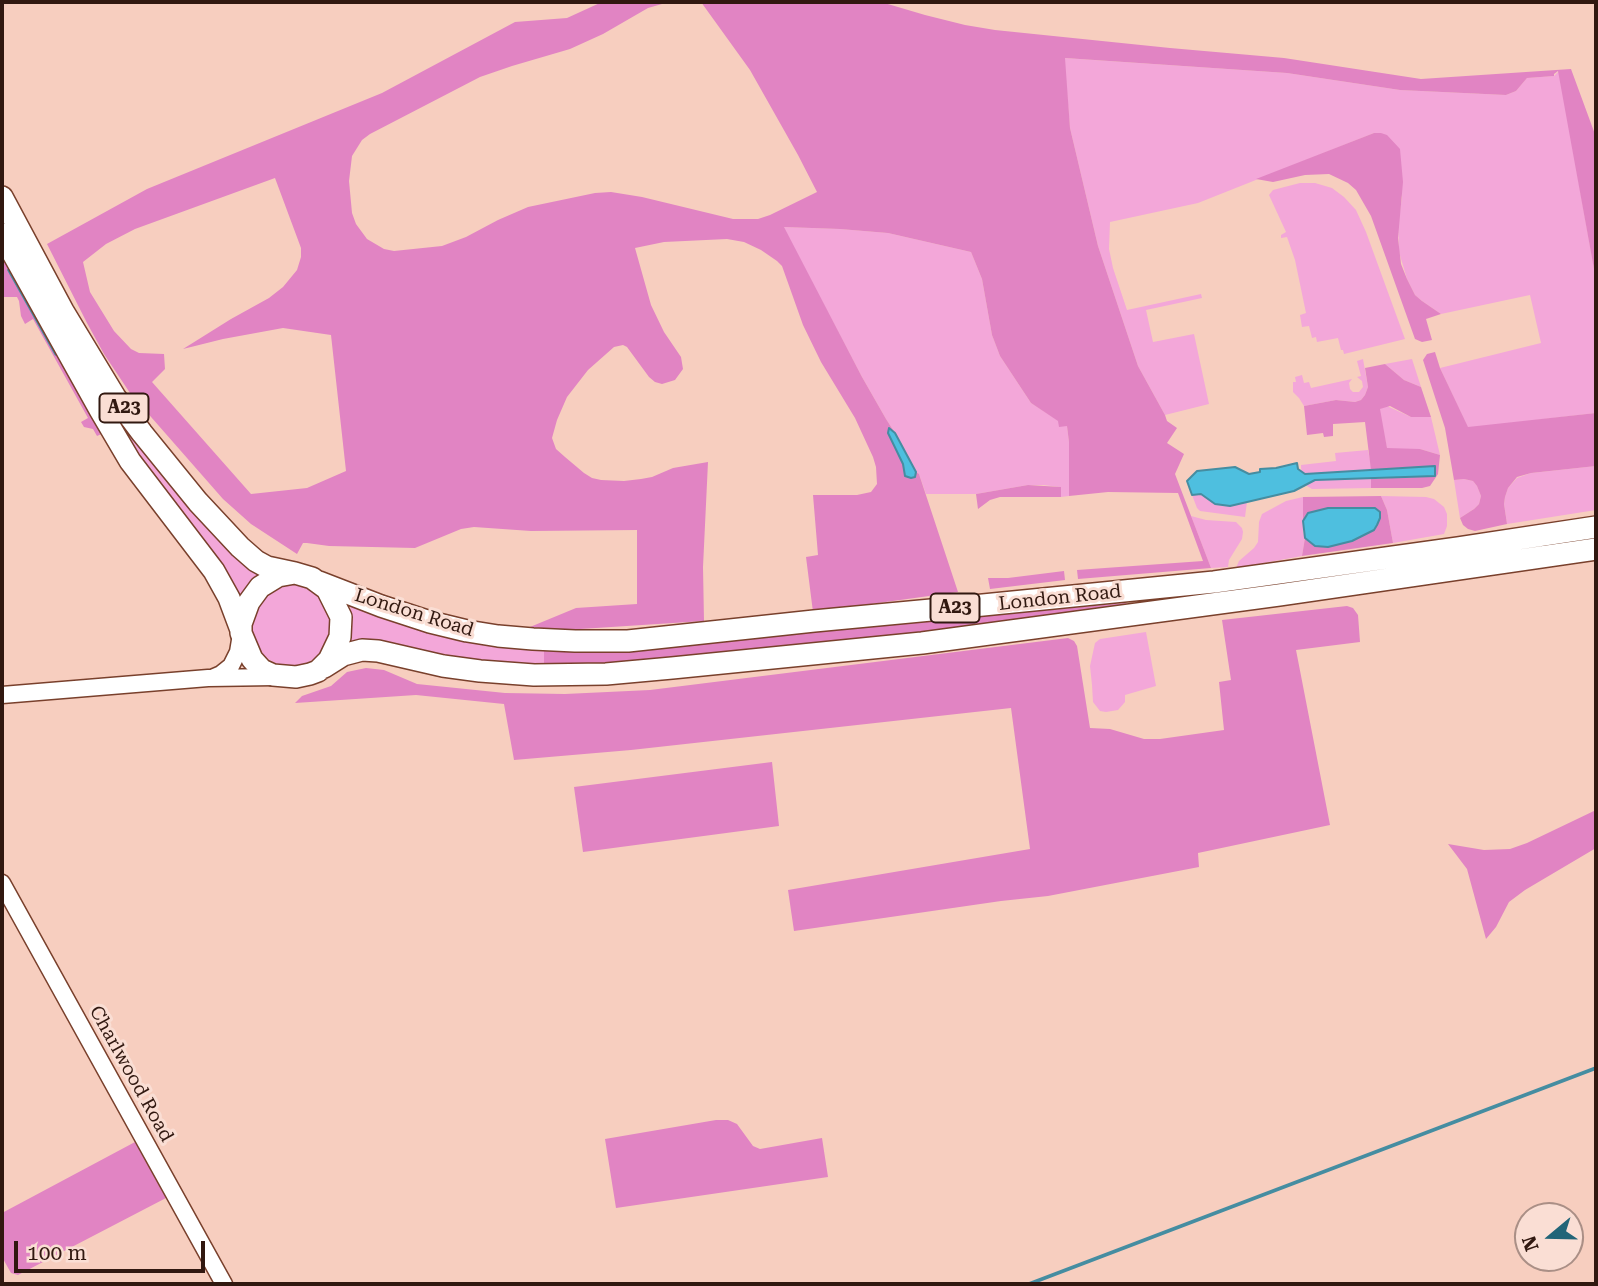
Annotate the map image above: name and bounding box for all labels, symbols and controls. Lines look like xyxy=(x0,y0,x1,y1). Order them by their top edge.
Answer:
road number: A23 xyxy=(100,394,148,422)
street label: London Road xyxy=(997,580,1123,616)
street label: London Road xyxy=(352,584,476,642)
road number: A23 xyxy=(930,594,979,622)
street label: Charlwood Road xyxy=(84,1002,178,1146)
north arrow xyxy=(1514,1202,1584,1272)
scale bar xyxy=(18,1226,208,1270)
text: N xyxy=(1517,1233,1544,1254)
text: 100 m xyxy=(27,1241,87,1265)

